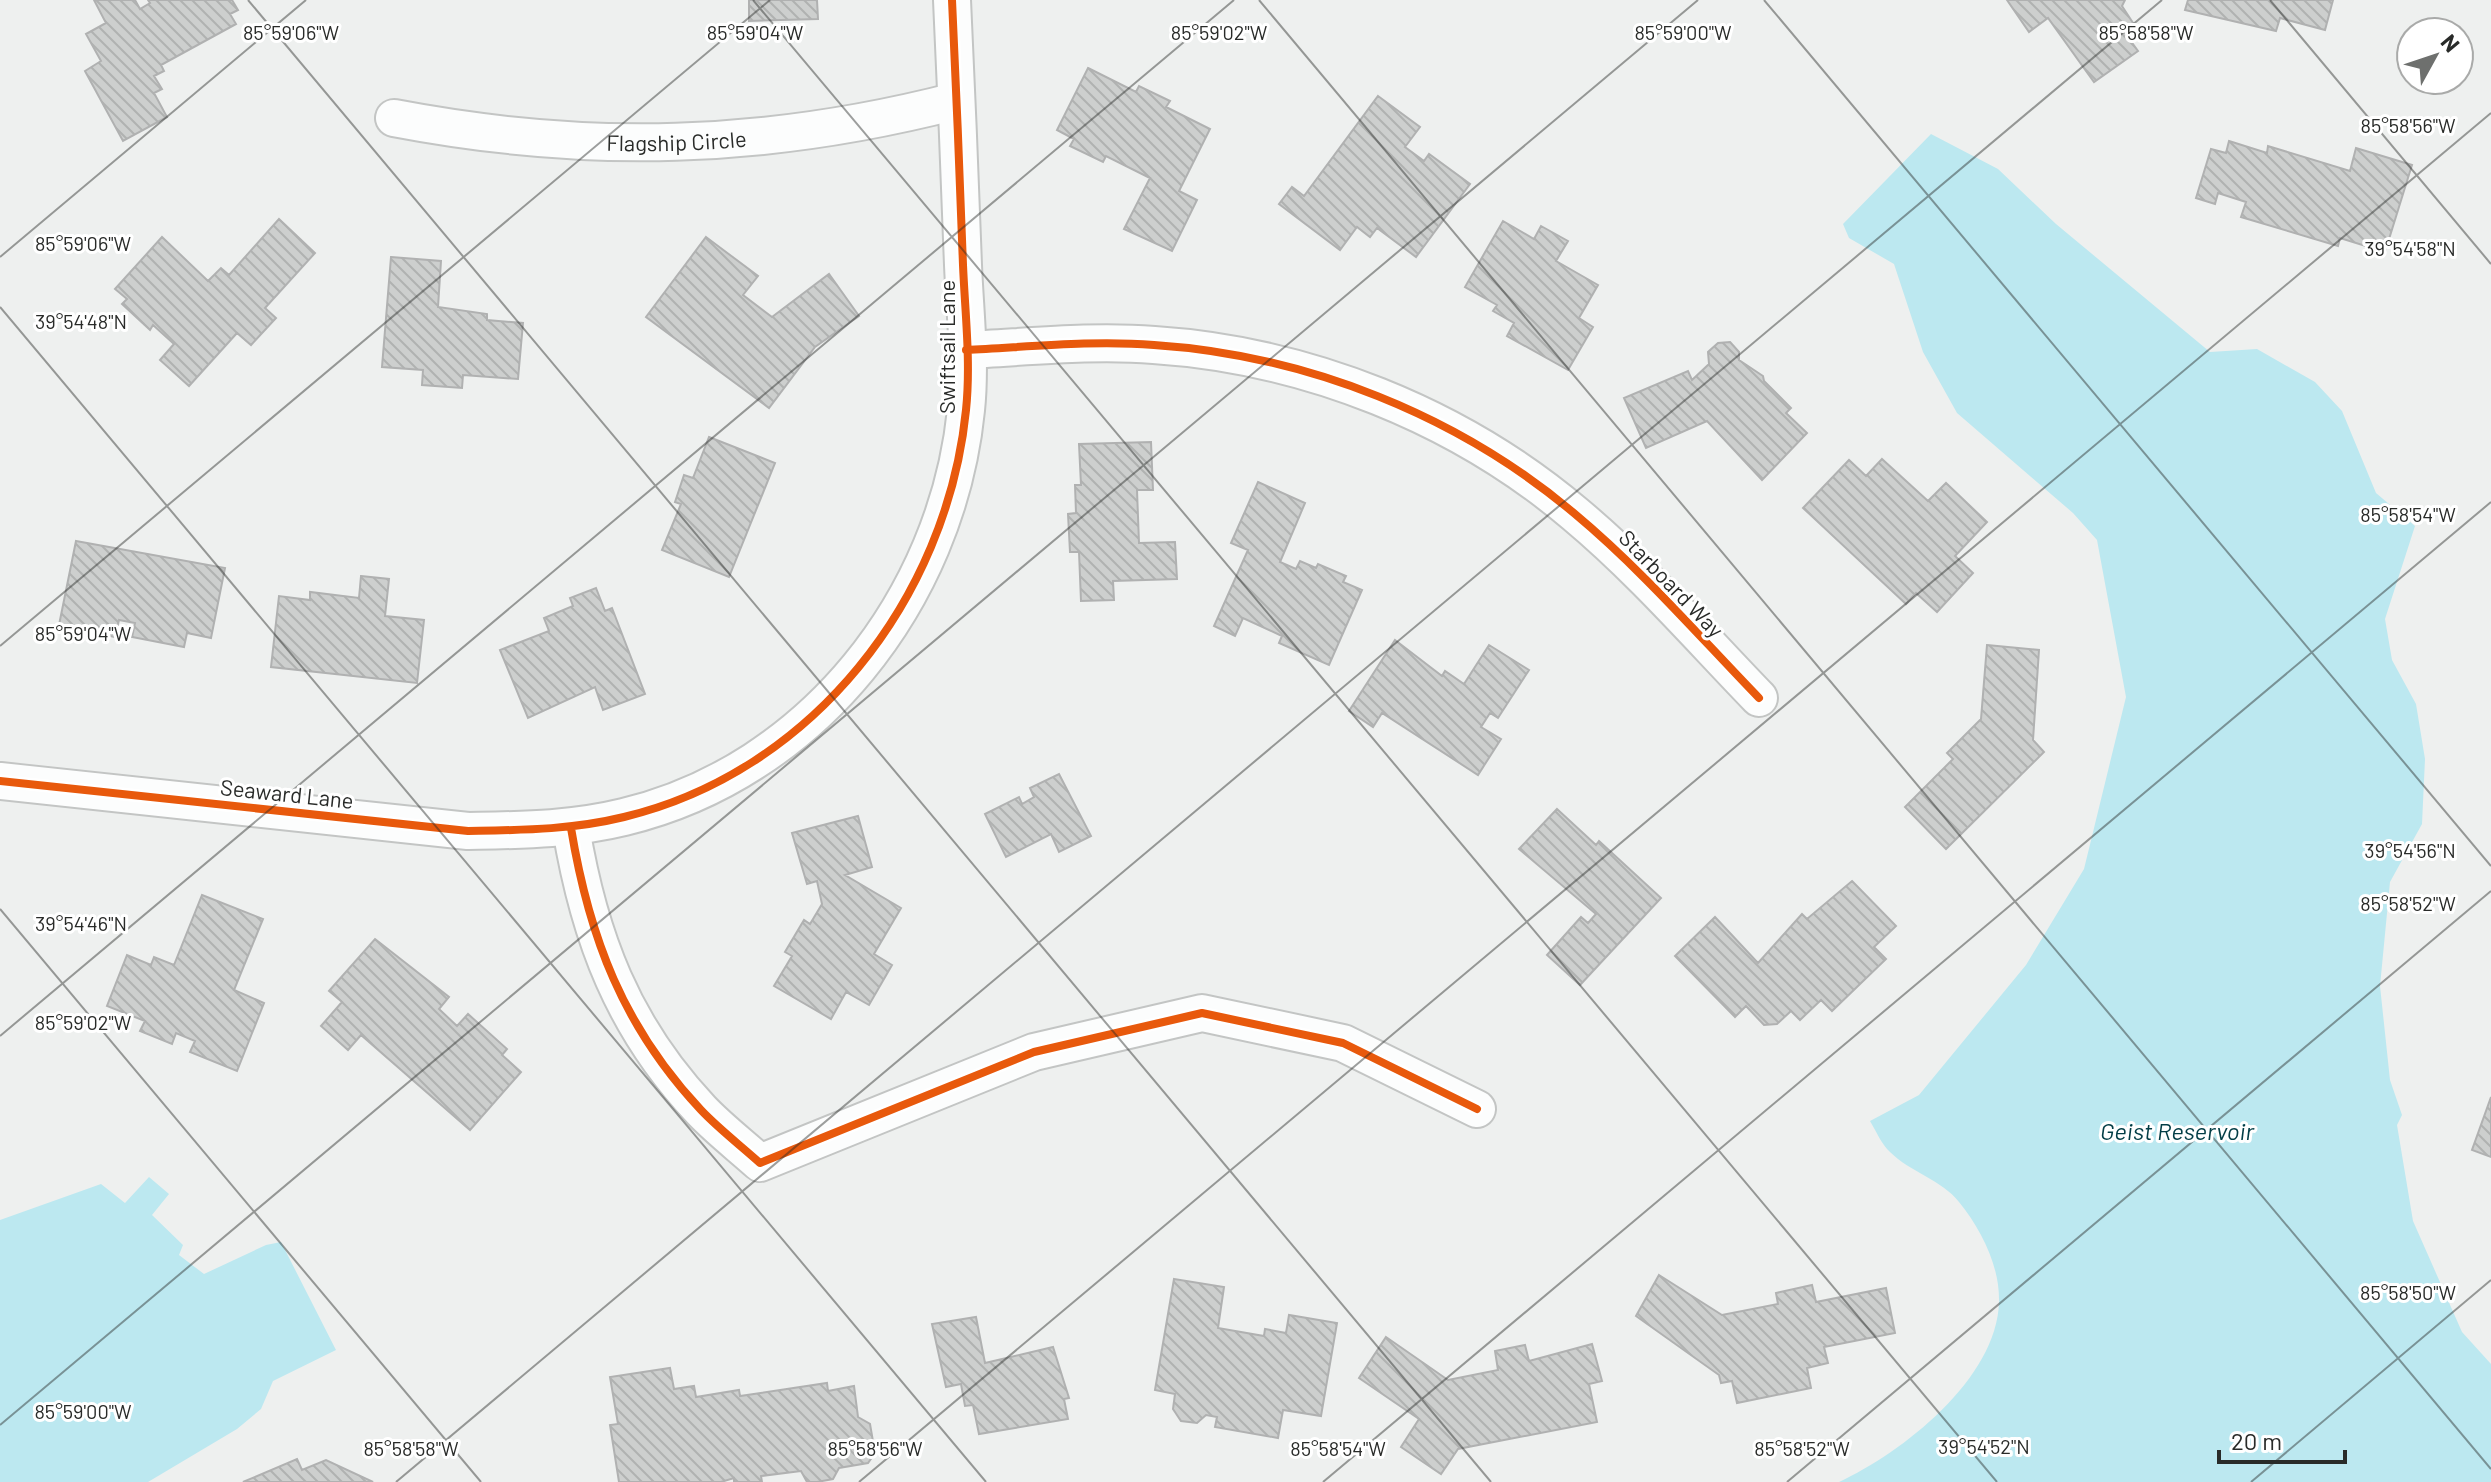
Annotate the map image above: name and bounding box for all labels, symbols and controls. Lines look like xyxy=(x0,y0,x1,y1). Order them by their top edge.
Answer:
north arrow xyxy=(2395,16,2475,96)
text: 85°59'06"W xyxy=(243,20,339,44)
text: 85°59'04"W xyxy=(707,20,804,44)
text: 85°59'02"W xyxy=(1171,20,1268,44)
text: 85°59'00"W xyxy=(1634,20,1732,44)
text: 85°58'58"W xyxy=(2098,20,2194,44)
text: N xyxy=(2436,29,2466,56)
text: 85°58'56"W xyxy=(2360,113,2456,137)
street label: Flagship Circle xyxy=(606,125,748,155)
text: 85°59'06"W xyxy=(35,231,131,255)
text: 39°54'58"N xyxy=(2364,236,2456,260)
street label: Swiftsail Lane xyxy=(933,280,959,414)
text: 39°54'48"N xyxy=(35,309,127,333)
text: 85°58'54"W xyxy=(2360,502,2456,526)
street label: Starboard Way xyxy=(1614,524,1730,642)
text: 85°59'04"W xyxy=(35,621,132,645)
street label: Seaward Lane xyxy=(219,773,355,813)
text: 39°54'56"N xyxy=(2364,838,2456,862)
text: 85°58'52"W xyxy=(2360,891,2456,915)
text: 39°54'46"N xyxy=(35,911,127,935)
text: 85°59'02"W xyxy=(35,1010,132,1034)
water label: Geist Reservoir xyxy=(2100,1116,2255,1145)
text: 85°58'50"W xyxy=(2360,1280,2456,1304)
text: 85°59'00"W xyxy=(34,1399,132,1423)
scale bar xyxy=(2219,1414,2345,1464)
text: 20 m xyxy=(2231,1426,2282,1455)
text: 39°54'52"N xyxy=(1938,1434,2030,1458)
text: 85°58'58"W xyxy=(363,1436,459,1460)
text: 85°58'56"W xyxy=(827,1436,923,1460)
text: 85°58'54"W xyxy=(1290,1436,1386,1460)
text: 85°58'52"W xyxy=(1754,1436,1850,1460)

